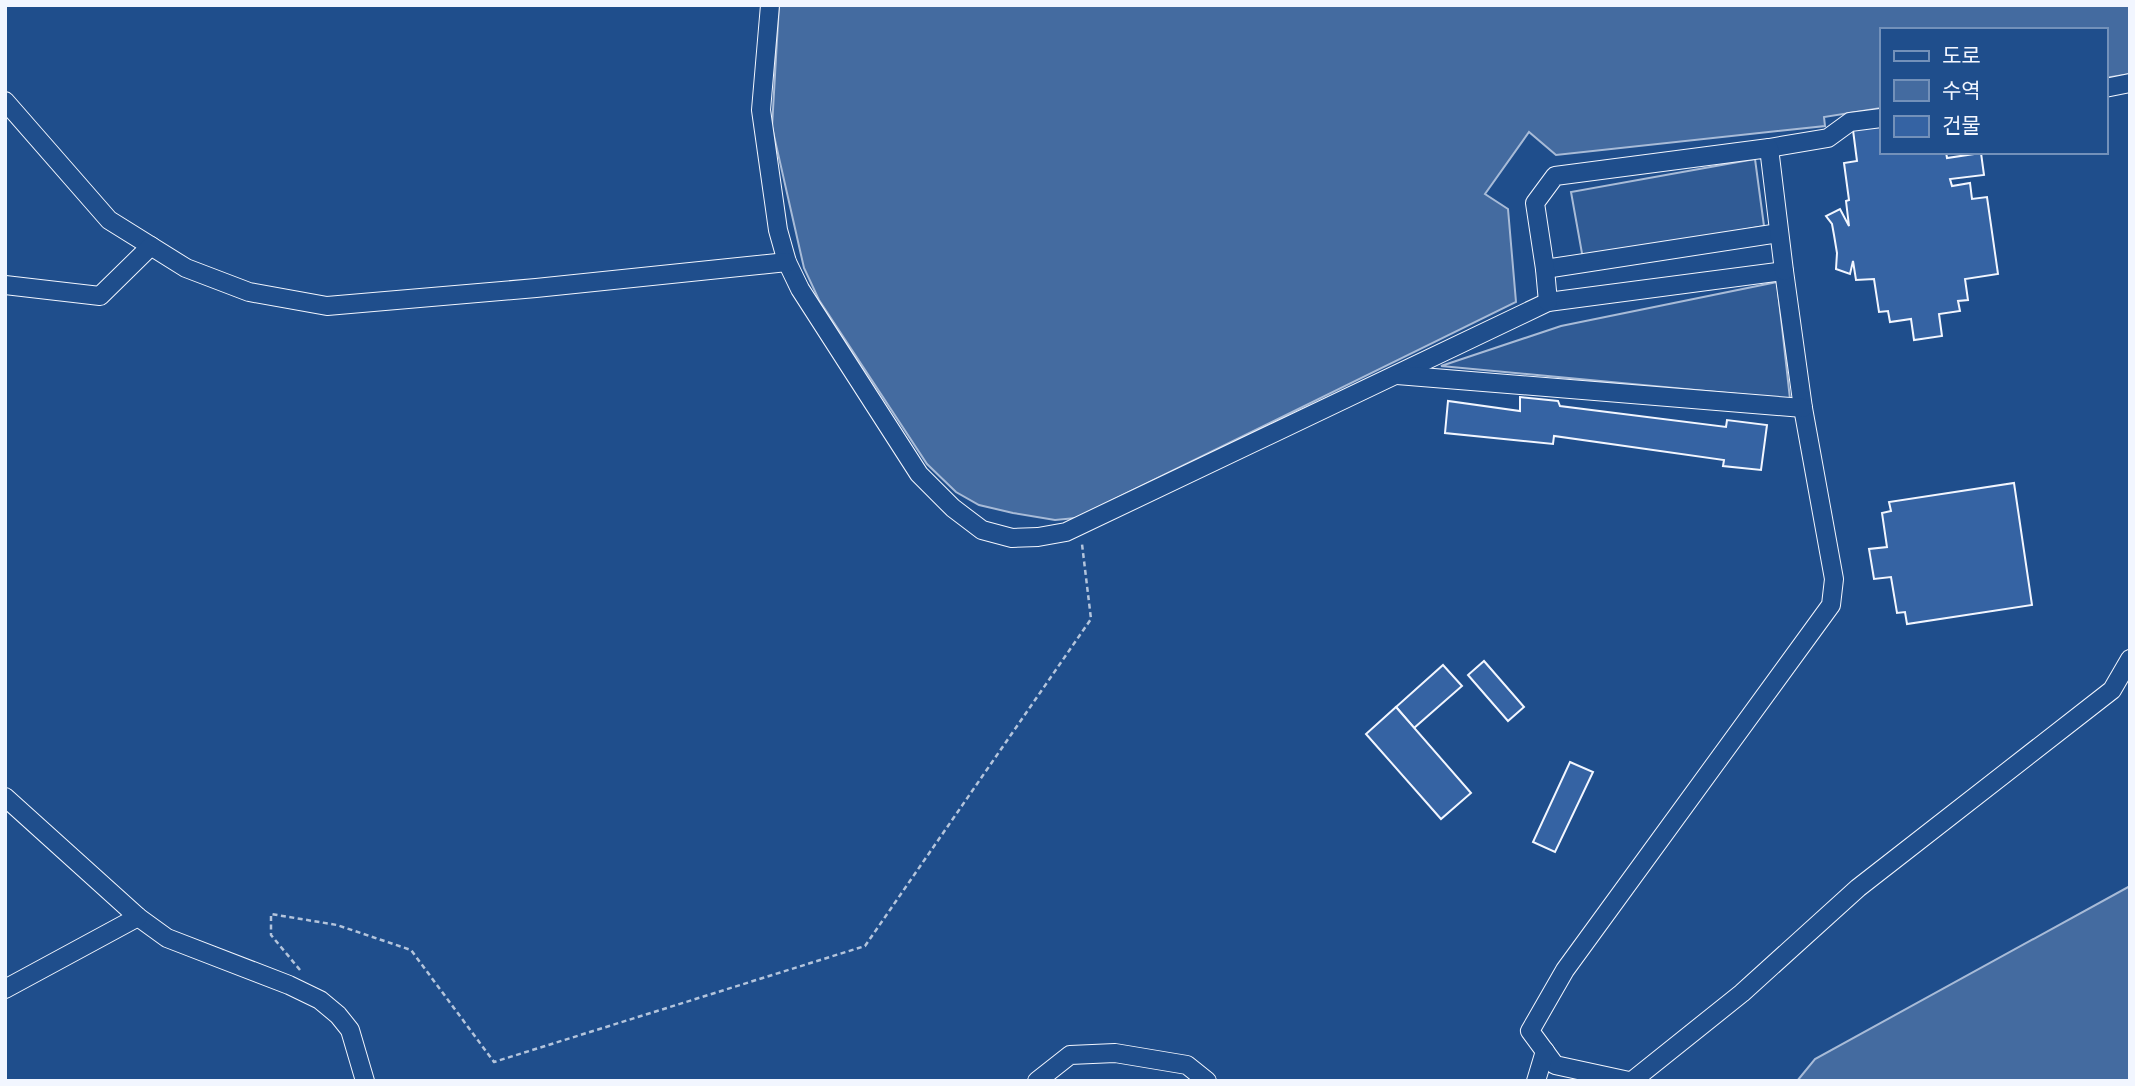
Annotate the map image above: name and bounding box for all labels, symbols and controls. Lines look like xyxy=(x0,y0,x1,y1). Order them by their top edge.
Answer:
legend xyxy=(1880,28,2107,154)
text: 도로 xyxy=(1942,42,1981,68)
text: 수역 xyxy=(1942,77,1981,103)
text: 건물 xyxy=(1942,112,1981,138)

